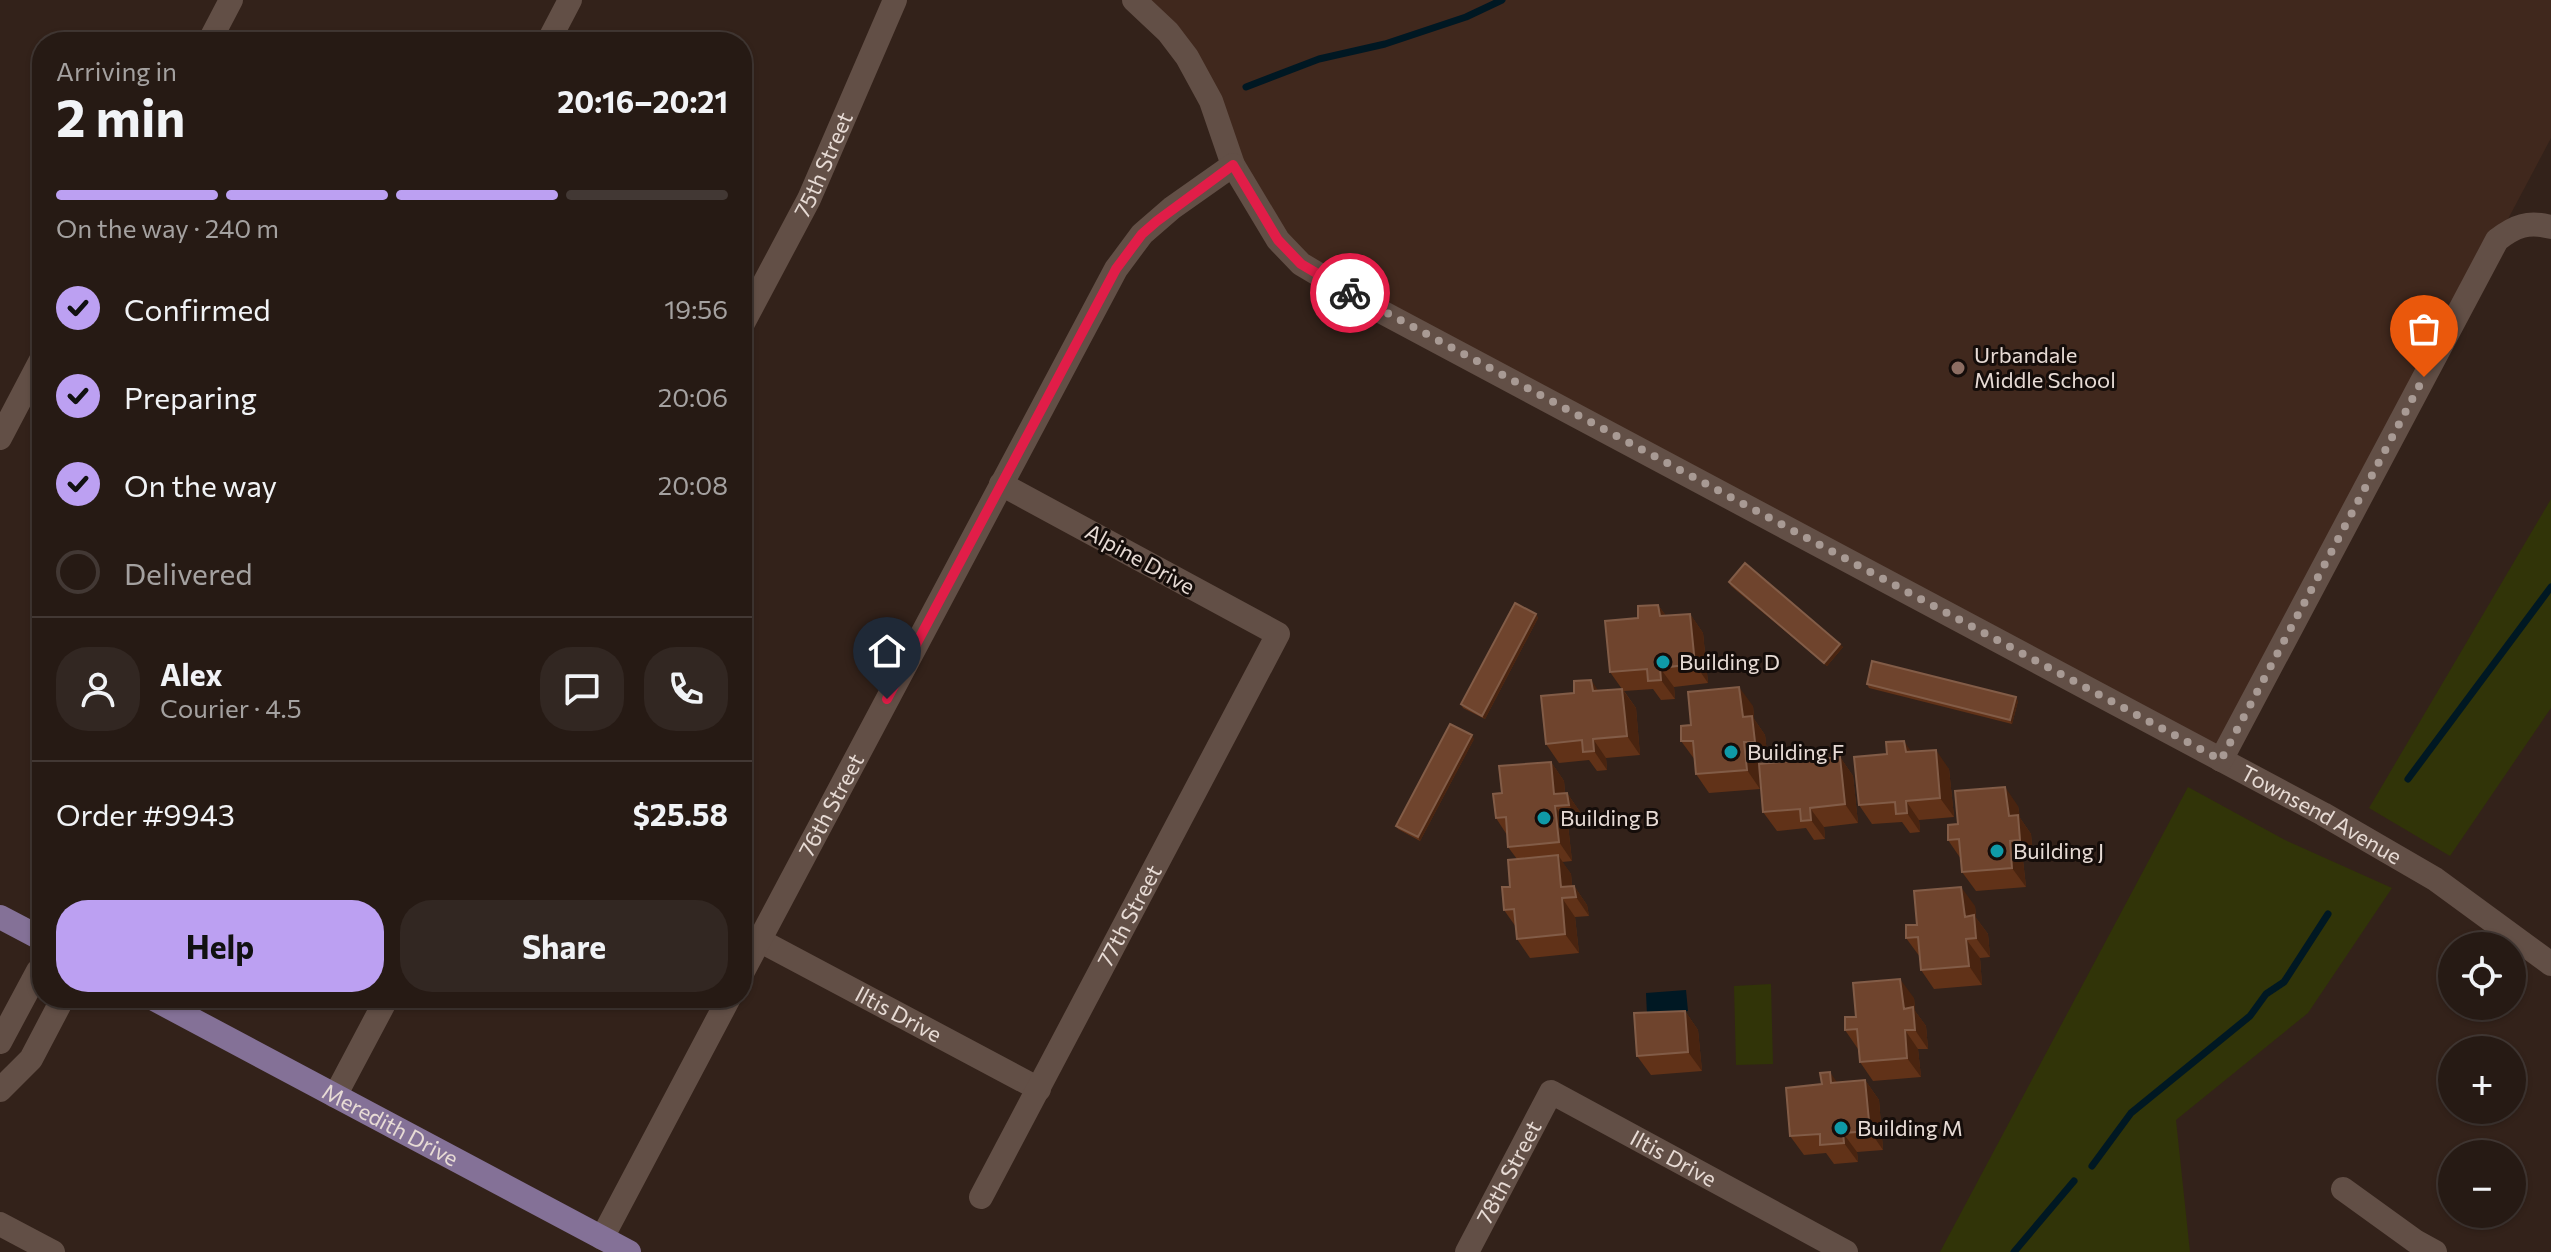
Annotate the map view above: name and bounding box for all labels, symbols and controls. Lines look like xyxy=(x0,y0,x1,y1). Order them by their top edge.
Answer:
text: Arriving in xyxy=(56,55,177,86)
text: 20:16–20:21 xyxy=(557,82,728,119)
text: 2 min xyxy=(56,84,185,148)
street label: 75th Street xyxy=(788,108,858,222)
text: On the way · 240 m xyxy=(56,212,279,243)
courier xyxy=(1310,253,1390,333)
icon: bike xyxy=(1328,271,1372,315)
icon: check xyxy=(56,286,100,330)
text: Confirmed xyxy=(124,290,271,327)
text: 19:56 xyxy=(664,293,728,324)
pin xyxy=(2390,295,2458,377)
icon: bag xyxy=(2402,307,2446,351)
place label: Urbandale Middle School xyxy=(1974,341,2116,393)
marker: Urbandale Middle School xyxy=(1949,359,1967,377)
icon: check xyxy=(56,374,100,418)
text: Preparing xyxy=(124,378,257,415)
text: 20:06 xyxy=(658,381,728,412)
icon: check xyxy=(56,462,100,506)
text: On the way xyxy=(124,466,277,503)
text: 20:08 xyxy=(658,469,728,500)
street label: Alpine Drive xyxy=(1081,517,1200,600)
text: Delivered xyxy=(124,554,253,591)
pin xyxy=(853,617,921,699)
icon: home xyxy=(865,629,909,673)
button: person xyxy=(56,647,140,731)
button: chat xyxy=(540,647,624,731)
button: phone xyxy=(644,647,728,731)
place label: Building D xyxy=(1679,648,1780,675)
marker: Building D xyxy=(1654,653,1672,671)
text: Alex xyxy=(160,655,223,692)
text: Courier · 4.5 xyxy=(160,692,302,723)
place label: Building F xyxy=(1747,738,1844,765)
marker: Building F xyxy=(1722,743,1740,761)
street label: 76th Street xyxy=(792,749,869,861)
street label: Townsend Avenue xyxy=(2236,759,2407,870)
text: Order #9943 xyxy=(56,795,235,832)
text: $25.58 xyxy=(633,795,728,832)
place label: Building B xyxy=(1560,804,1659,831)
marker: Building B xyxy=(1535,809,1553,827)
place label: Building J xyxy=(2013,837,2104,864)
marker: Building J xyxy=(1988,842,2006,860)
street label: 77th Street xyxy=(1091,860,1167,971)
button: Help xyxy=(56,900,384,992)
button: Share xyxy=(400,900,728,992)
map controls xyxy=(2438,932,2526,1228)
button: locate xyxy=(2438,932,2526,1020)
street label: Iltis Drive xyxy=(851,980,946,1048)
button: + xyxy=(2438,1036,2526,1124)
street label: Meredith Drive xyxy=(318,1077,463,1172)
place label: Building M xyxy=(1857,1114,1963,1141)
street label: 78th Street xyxy=(1470,1116,1547,1228)
marker: Building M xyxy=(1832,1119,1850,1137)
street label: Iltis Drive xyxy=(1626,1124,1721,1192)
button: − xyxy=(2438,1140,2526,1228)

